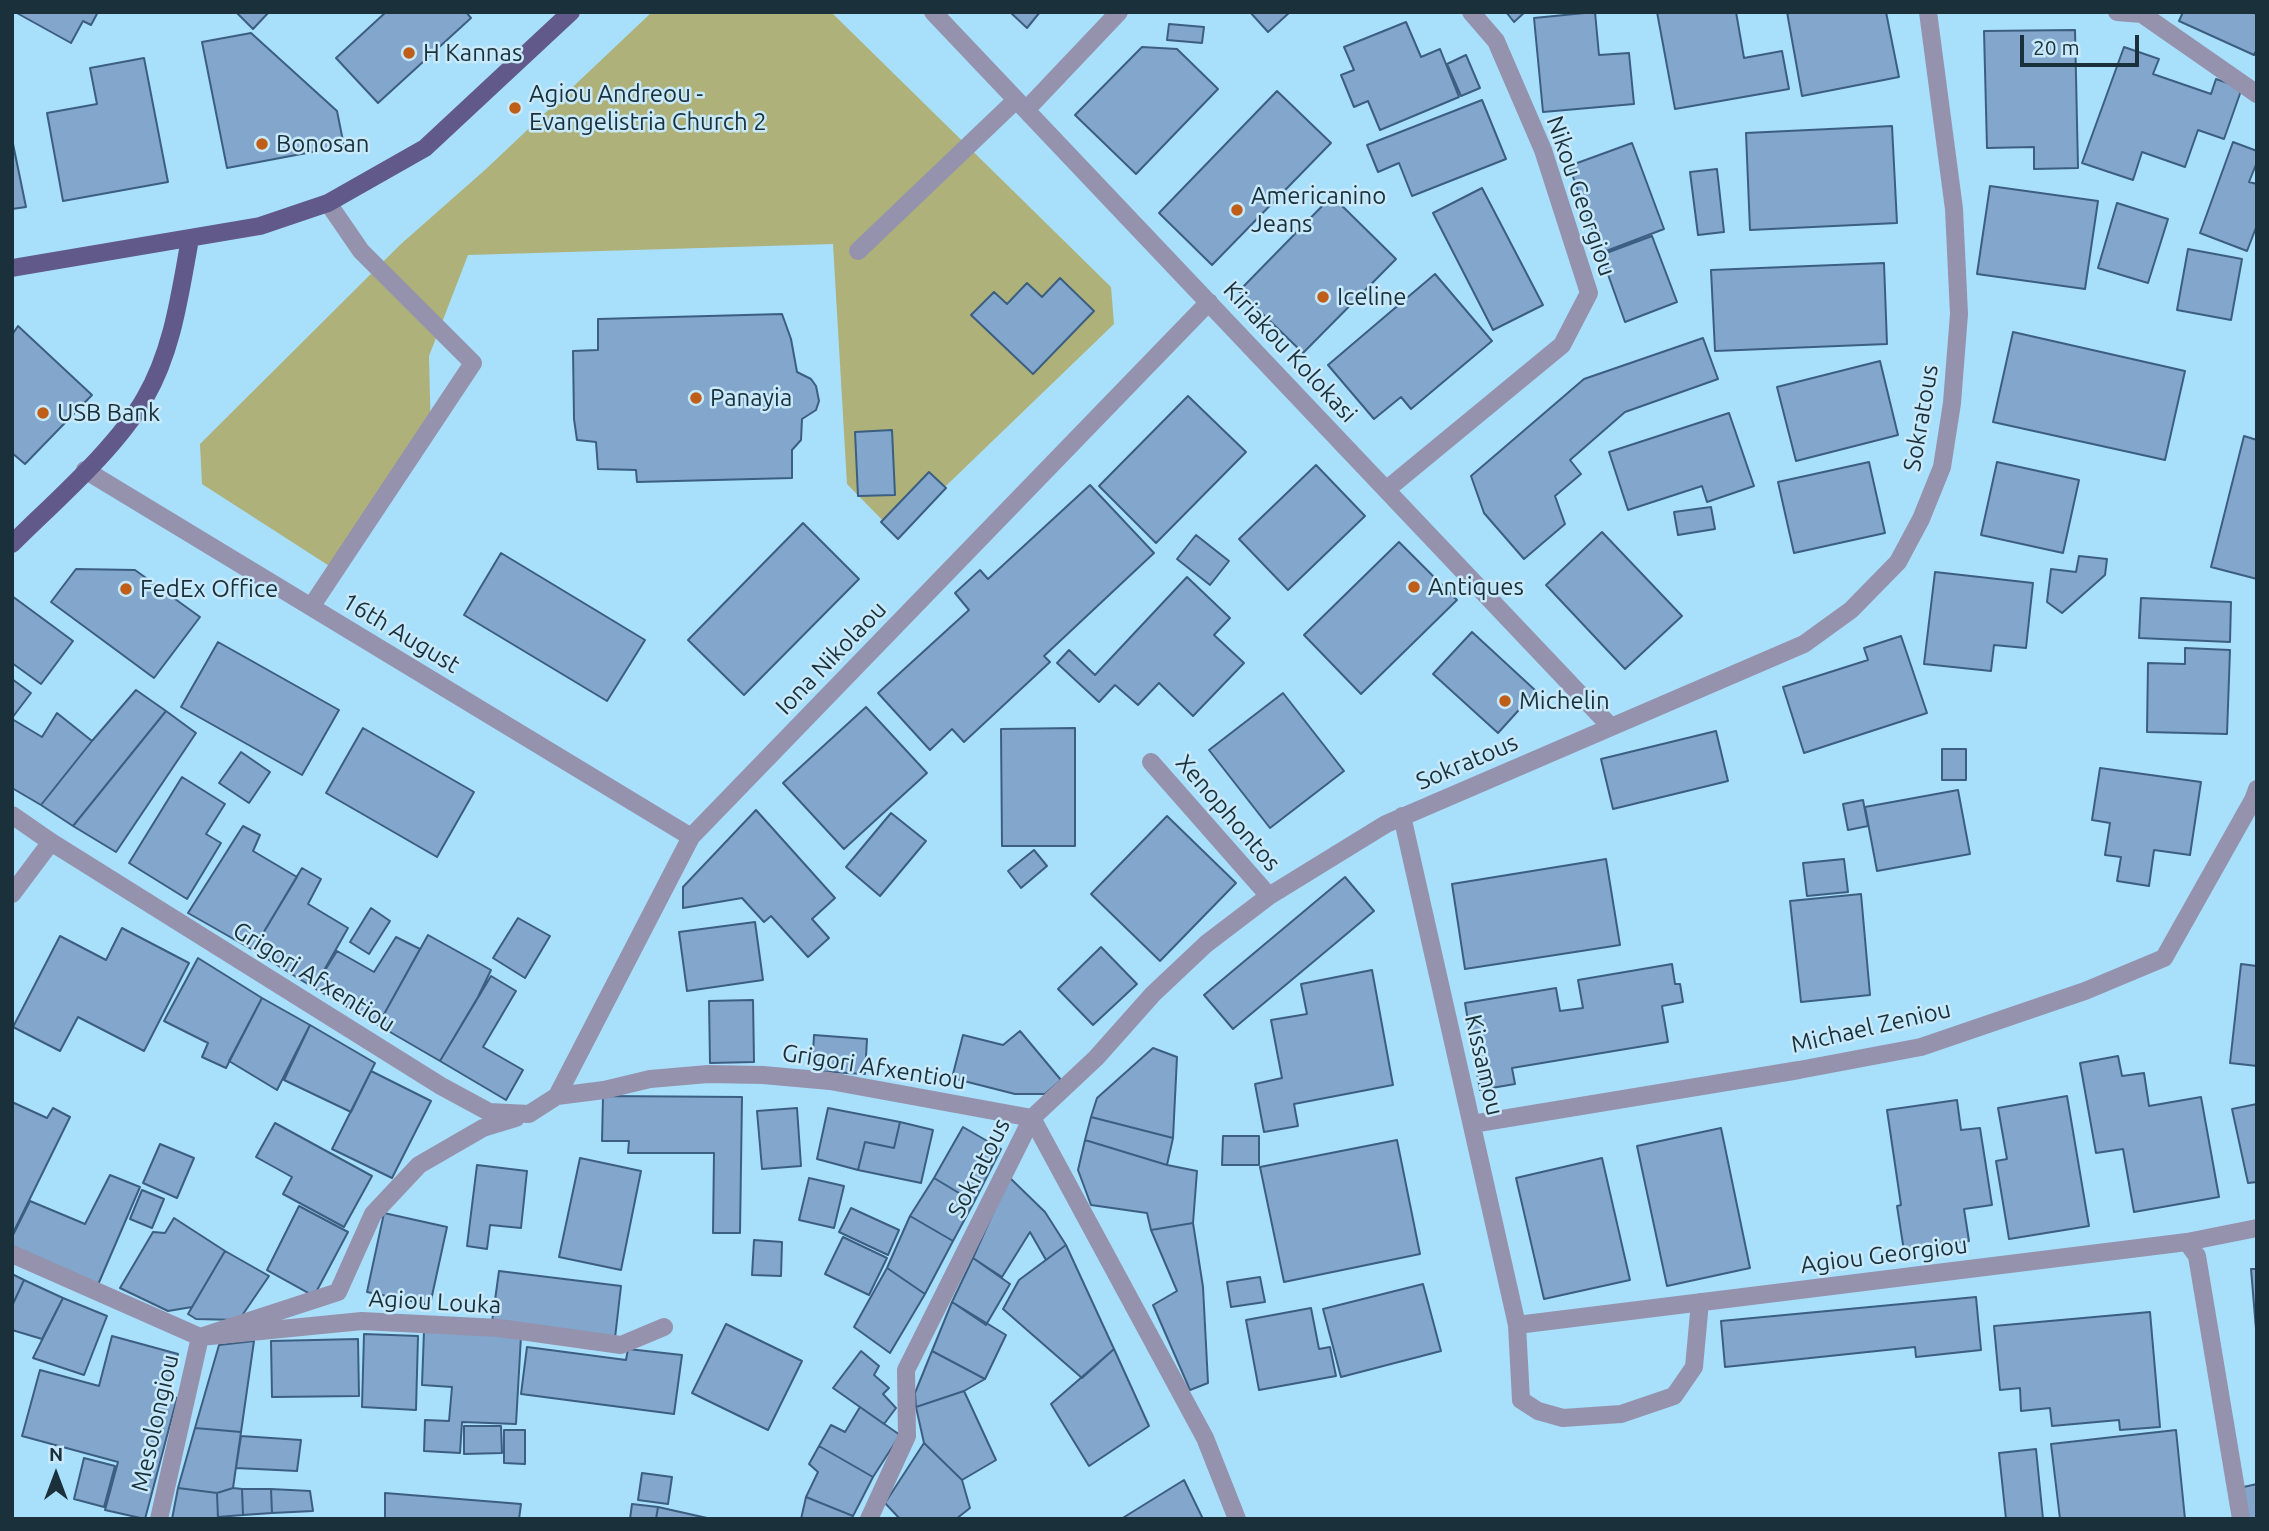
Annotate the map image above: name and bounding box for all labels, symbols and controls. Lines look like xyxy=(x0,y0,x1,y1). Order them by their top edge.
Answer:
scale bar xyxy=(2024,21,2143,65)
text: 20 m xyxy=(2033,35,2080,59)
place label: H Kannas xyxy=(423,39,522,67)
marker: H Kannas xyxy=(401,45,417,61)
place label: Agiou Andreou - Evangelistria Church 2 xyxy=(529,80,767,136)
marker: Agiou Andreou - Evangelistria Church 2 xyxy=(507,100,523,116)
street label: Nikou Georgiou xyxy=(1540,112,1622,280)
place label: Bonosan xyxy=(276,130,369,158)
marker: Bonosan xyxy=(254,136,270,152)
place label: Americanino Jeans xyxy=(1251,182,1386,238)
marker: Americanino Jeans xyxy=(1229,202,1245,218)
street label: Kiriakou Kolokasi xyxy=(1217,275,1363,429)
place label: Iceline xyxy=(1337,283,1407,311)
marker: Iceline xyxy=(1315,289,1331,305)
street label: Sokratous xyxy=(1897,362,1945,474)
place label: Panayia xyxy=(710,384,792,412)
marker: Panayia xyxy=(688,390,704,406)
place label: USB Bank xyxy=(57,399,160,427)
marker: USB Bank xyxy=(35,405,51,421)
place label: Antiques xyxy=(1428,573,1524,601)
place label: FedEx Office xyxy=(140,575,278,603)
marker: Antiques xyxy=(1406,579,1422,595)
marker: FedEx Office xyxy=(118,581,134,597)
street label: 16th August xyxy=(337,587,465,679)
street label: Iona Nikolaou xyxy=(770,595,892,721)
place label: Michelin xyxy=(1519,687,1610,715)
marker: Michelin xyxy=(1497,693,1513,709)
street label: Sokratous xyxy=(1412,728,1522,796)
street label: Xenophontos xyxy=(1170,749,1286,877)
street label: Grigori Afxentiou xyxy=(227,915,401,1039)
street label: Michael Zeniou xyxy=(1788,995,1954,1059)
street label: Kissamou xyxy=(1458,1012,1510,1118)
street label: Grigori Afxentiou xyxy=(780,1038,968,1096)
street label: Sokratous xyxy=(942,1113,1016,1223)
street label: Agiou Georgiou xyxy=(1799,1230,1969,1280)
street label: Agiou Louka xyxy=(368,1284,502,1320)
street label: Mesolongiou xyxy=(125,1352,185,1494)
north arrow xyxy=(21,1440,91,1510)
text: N xyxy=(49,1443,63,1465)

